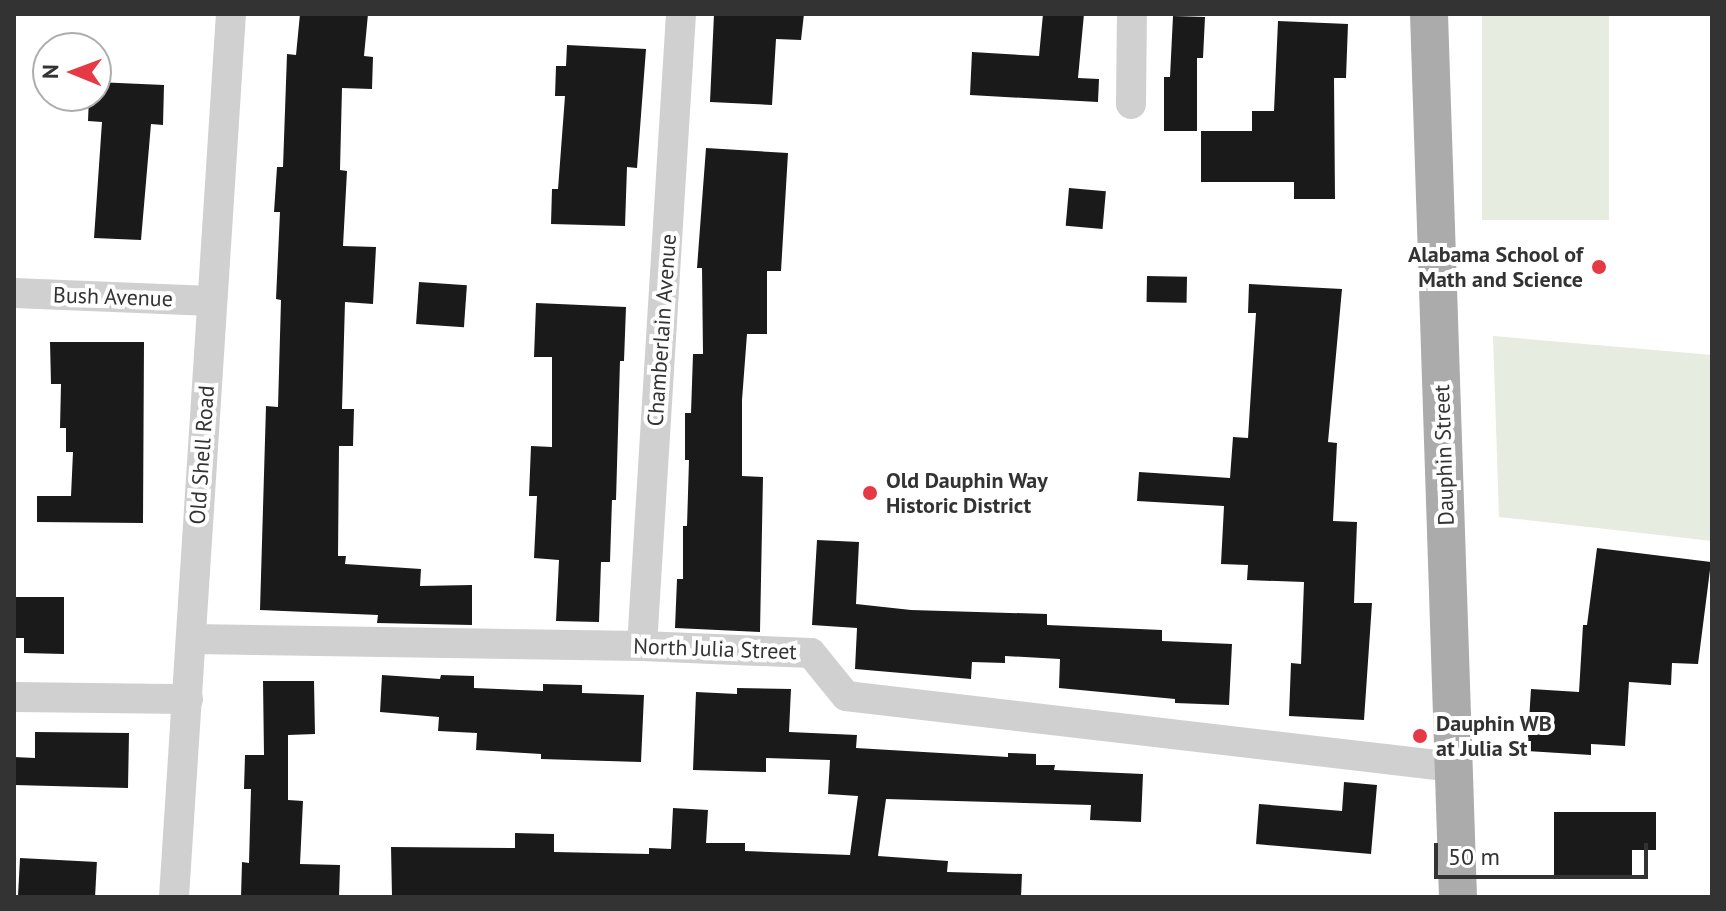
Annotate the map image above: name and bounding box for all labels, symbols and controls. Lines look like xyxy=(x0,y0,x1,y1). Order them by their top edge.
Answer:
north arrow xyxy=(32,32,112,112)
text: N xyxy=(36,64,64,79)
street label: Chamberlain Avenue xyxy=(642,232,682,428)
place label: Alabama School of Math and Science xyxy=(1408,241,1583,292)
marker: Alabama School of Math and Science xyxy=(1590,258,1608,276)
street label: Bush Avenue xyxy=(52,282,174,312)
street label: Dauphin Street xyxy=(1428,384,1460,526)
street label: Old Shell Road xyxy=(184,385,220,525)
place label: Old Dauphin Way Historic District xyxy=(886,467,1048,518)
marker: Old Dauphin Way Historic District xyxy=(861,484,879,502)
street label: North Julia Street xyxy=(633,633,797,665)
place label: Dauphin WB at Julia St xyxy=(1436,710,1552,762)
marker: Dauphin WB at Julia St xyxy=(1411,727,1429,745)
scale bar xyxy=(1438,827,1652,877)
text: 50 m xyxy=(1448,841,1500,872)

